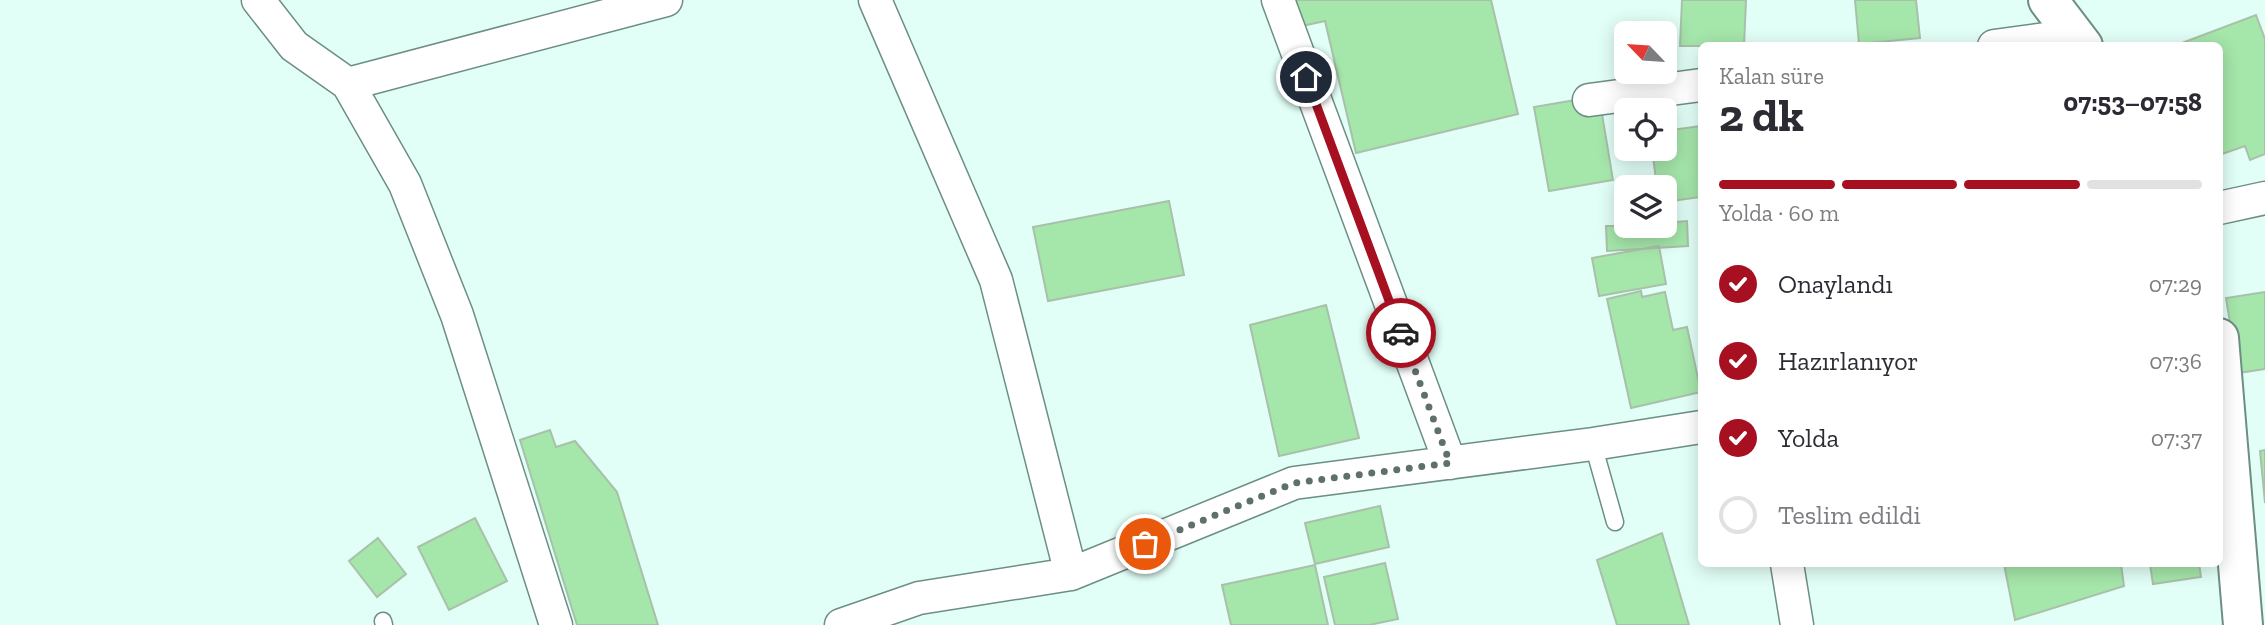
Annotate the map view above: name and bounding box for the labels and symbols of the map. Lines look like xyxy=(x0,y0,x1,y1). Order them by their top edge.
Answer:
north arrow xyxy=(1614,21,1676,84)
pin xyxy=(1276,47,1336,107)
courier xyxy=(1366,298,1436,368)
pin xyxy=(1115,514,1175,574)

